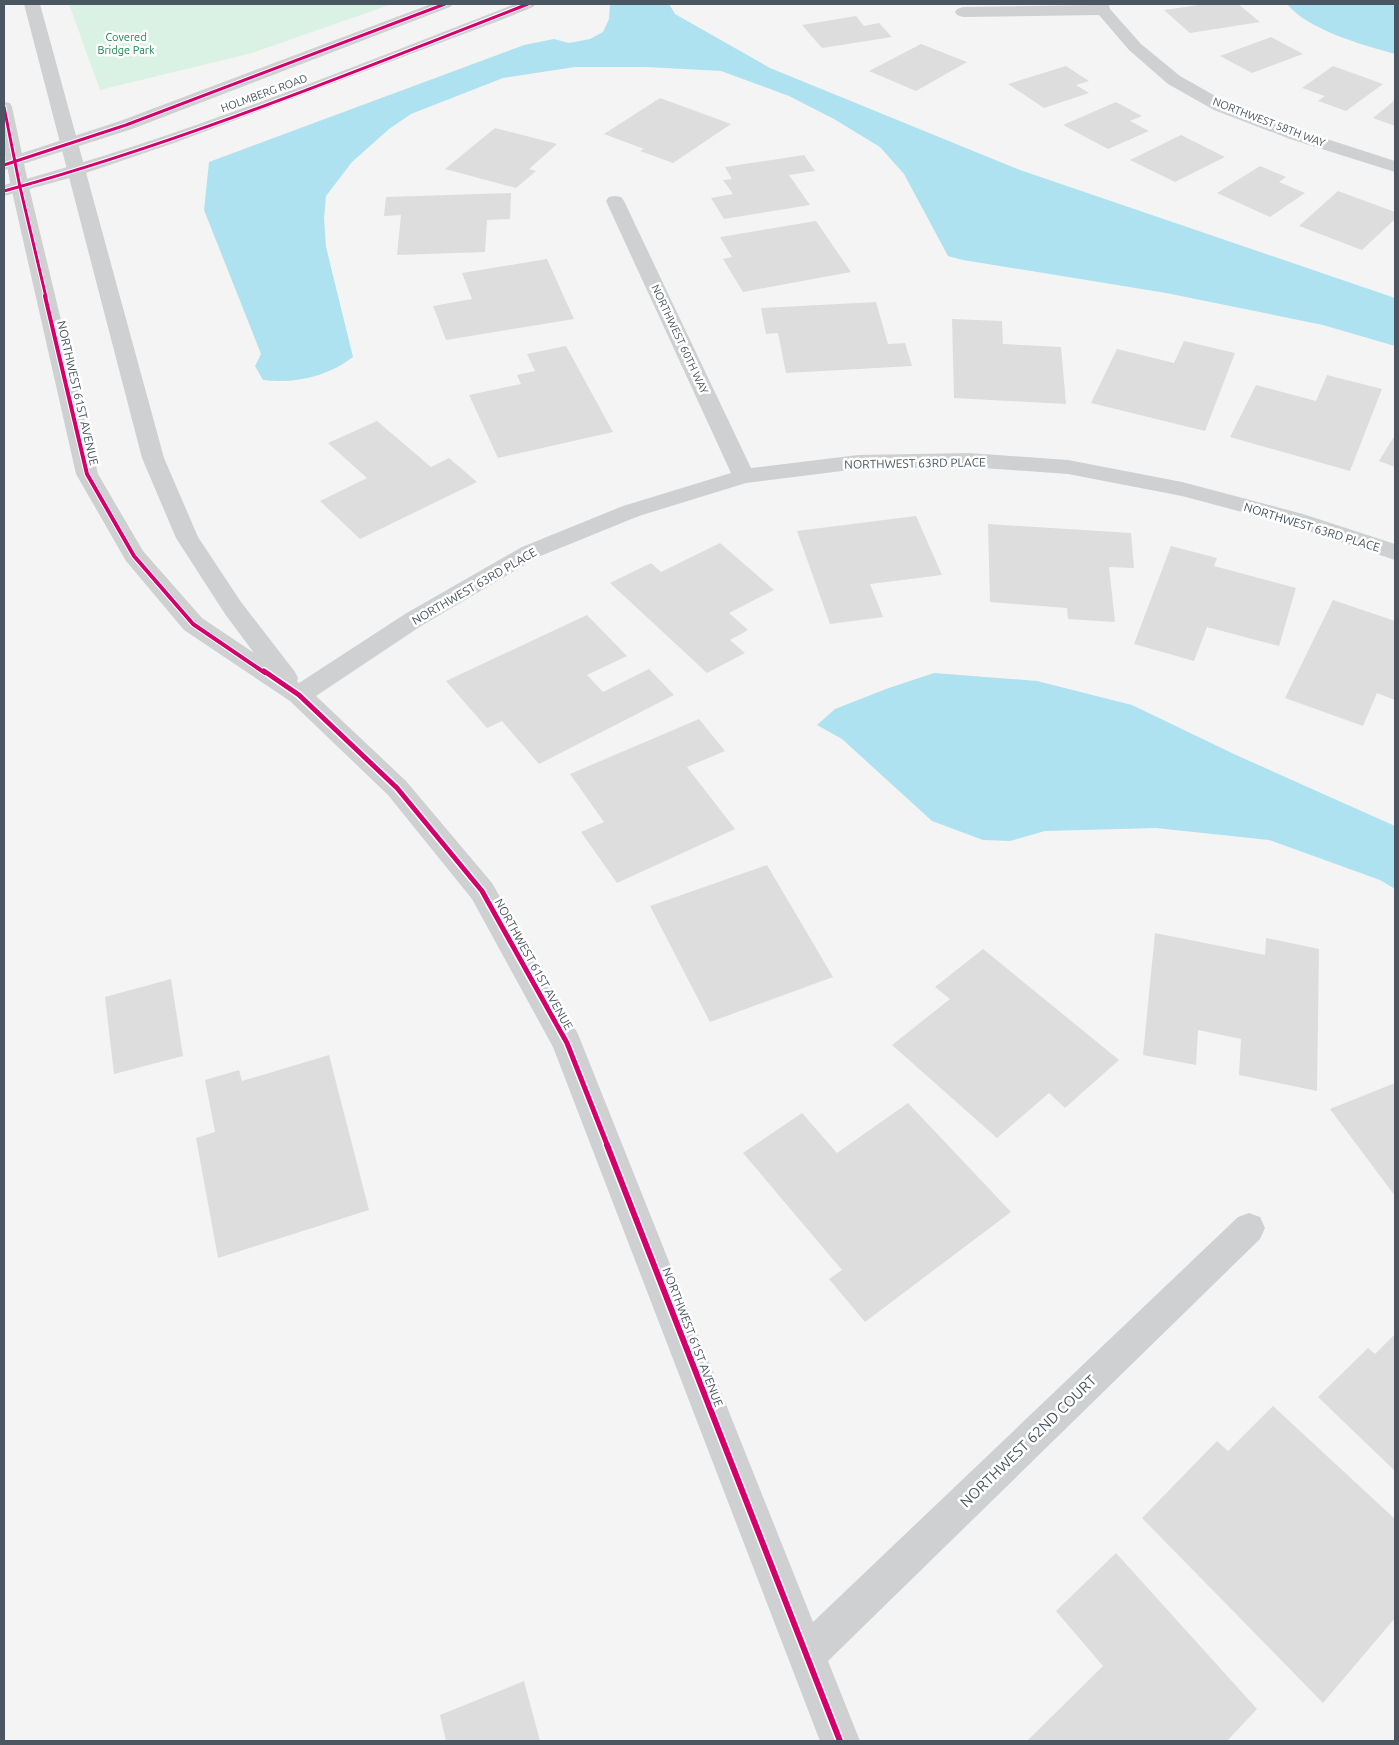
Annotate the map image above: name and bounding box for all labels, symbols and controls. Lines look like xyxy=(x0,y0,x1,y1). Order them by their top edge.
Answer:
park label: Covered Bridge Park xyxy=(97,31,155,56)
street label: HOLMBERG ROAD xyxy=(219,72,309,114)
street label: NORTHWEST 58TH WAY xyxy=(1211,95,1327,149)
street label: NORTHWEST 60TH WAY xyxy=(649,282,711,396)
street label: NORTHWEST 61ST AVENUE xyxy=(55,319,101,467)
street label: NORTHWEST 63RD PLACE xyxy=(844,455,986,471)
street label: NORTHWEST 63RD PLACE xyxy=(1242,500,1382,554)
street label: NORTHWEST 63RD PLACE xyxy=(409,545,539,627)
street label: NORTHWEST 61ST AVENUE xyxy=(492,896,576,1032)
street label: NORTHWEST 61ST AVENUE xyxy=(660,1266,726,1409)
street label: NORTHWEST 62ND COURT xyxy=(956,1371,1100,1511)

